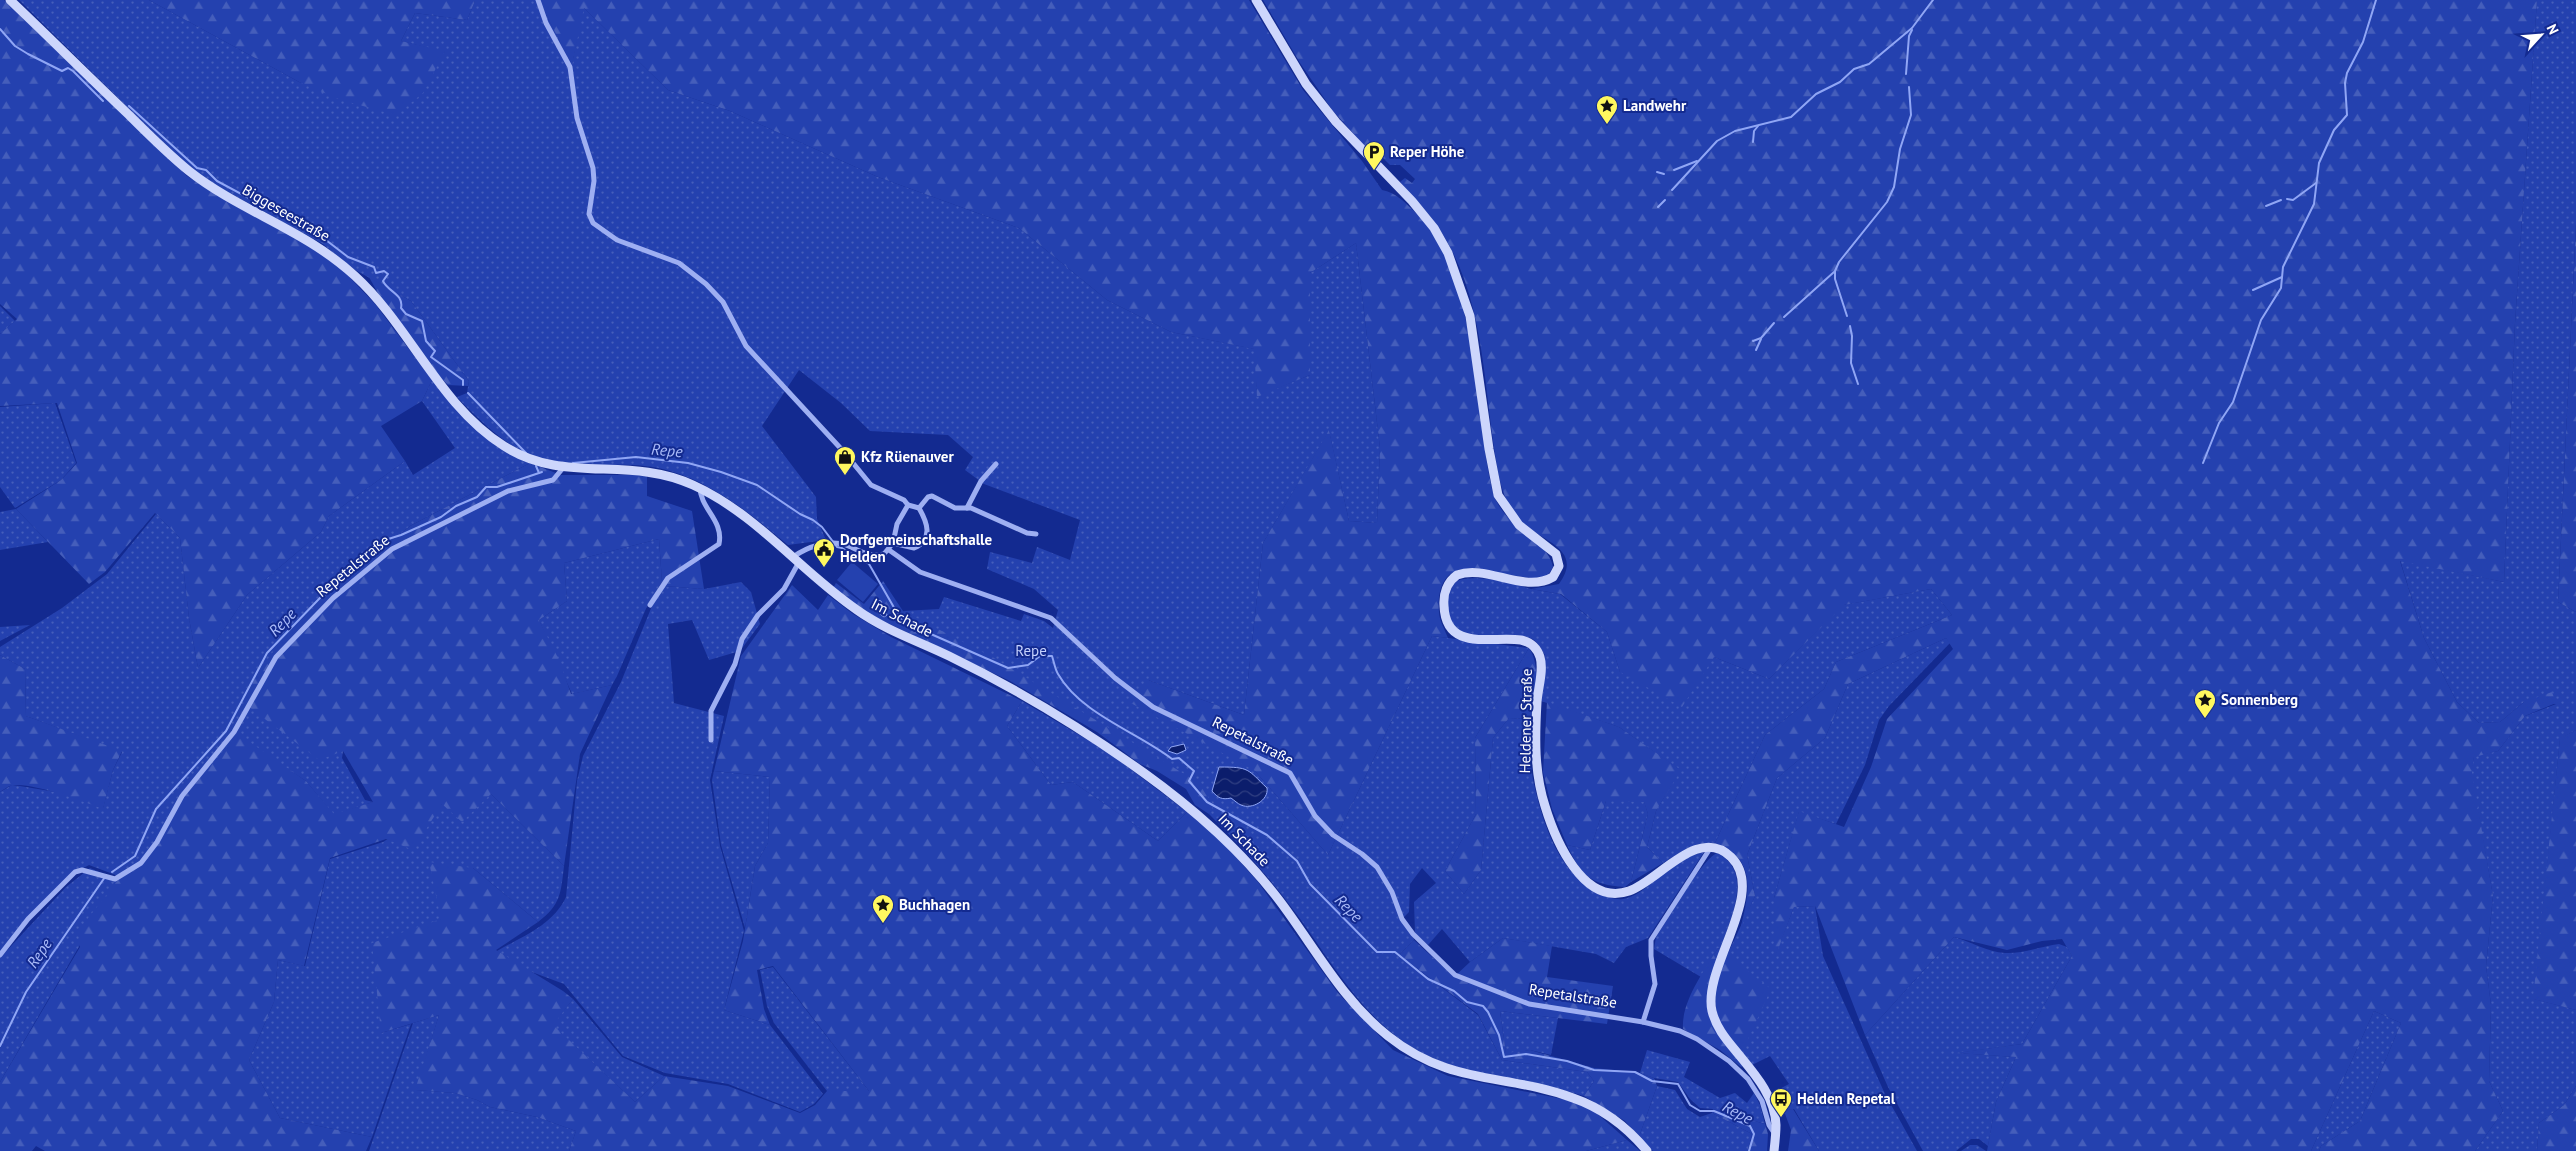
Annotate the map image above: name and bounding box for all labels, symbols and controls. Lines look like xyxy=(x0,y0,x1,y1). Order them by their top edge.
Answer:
north arrow xyxy=(2516,10,2566,60)
text: N xyxy=(2543,21,2563,37)
place icon: Landwehr xyxy=(1595,94,1619,125)
place label: Landwehr xyxy=(1623,96,1687,115)
parking icon: Reper Höhe xyxy=(1362,140,1386,171)
place label: Reper Höhe xyxy=(1390,142,1465,161)
street label: Biggeseestraße xyxy=(239,180,334,245)
water label: Repe xyxy=(651,439,684,461)
shop icon: Kfz Rüenauver xyxy=(833,445,857,476)
place label: Kfz Rüenauver xyxy=(861,447,954,466)
street label: Repetalstraße xyxy=(312,530,393,601)
place label: Dorfgemeinschaftshalle Helden xyxy=(840,530,992,566)
public building icon: Dorfgemeinschaftshalle Helden xyxy=(812,537,836,568)
street label: Im Schade xyxy=(868,594,936,641)
water label: Repe xyxy=(264,603,300,640)
park label: Repe xyxy=(1015,641,1047,660)
street label: Heldener Straße xyxy=(1515,668,1536,774)
place icon: Sonnenberg xyxy=(2193,688,2217,719)
place label: Sonnenberg xyxy=(2221,690,2298,709)
street label: Repetalstraße xyxy=(1209,712,1297,769)
street label: Im Schade xyxy=(1214,809,1274,870)
water label: Repe xyxy=(1331,890,1367,927)
place icon: Buchhagen xyxy=(871,893,895,924)
place label: Buchhagen xyxy=(899,895,970,914)
water label: Repe xyxy=(22,934,56,972)
street label: Repetalstraße xyxy=(1528,979,1618,1012)
bus stop icon: Helden Repetal xyxy=(1769,1087,1793,1118)
place label: Helden Repetal xyxy=(1797,1089,1896,1108)
water label: Repe xyxy=(1719,1096,1757,1128)

